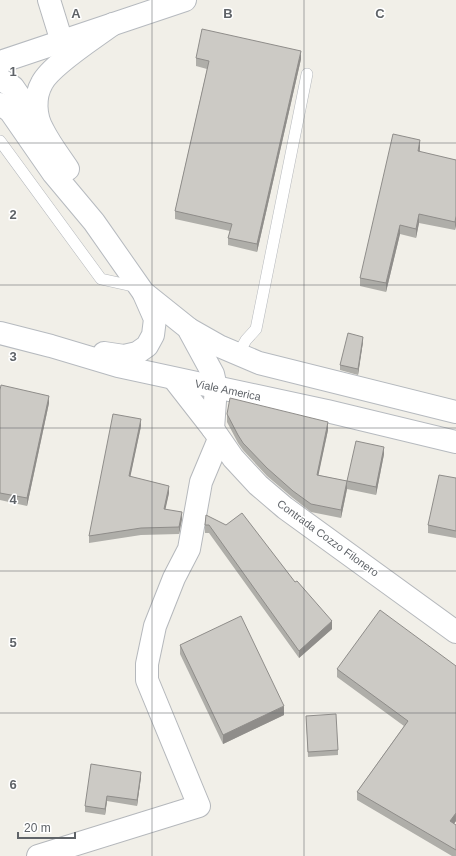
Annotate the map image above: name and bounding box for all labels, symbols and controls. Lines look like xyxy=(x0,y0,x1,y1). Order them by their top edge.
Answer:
text: A xyxy=(71,6,81,21)
text: B xyxy=(223,6,233,21)
text: C xyxy=(375,6,385,21)
text: 1 xyxy=(9,64,17,79)
text: 2 xyxy=(9,207,17,222)
text: 3 xyxy=(9,349,17,364)
street label: Viale America xyxy=(194,377,263,403)
text: 4 xyxy=(9,492,17,507)
street label: Contrada Cozzo Filonero xyxy=(275,497,381,579)
text: 5 xyxy=(9,635,17,650)
text: 6 xyxy=(9,777,17,792)
scale bar xyxy=(18,814,75,840)
text: 20 m xyxy=(24,821,51,835)

